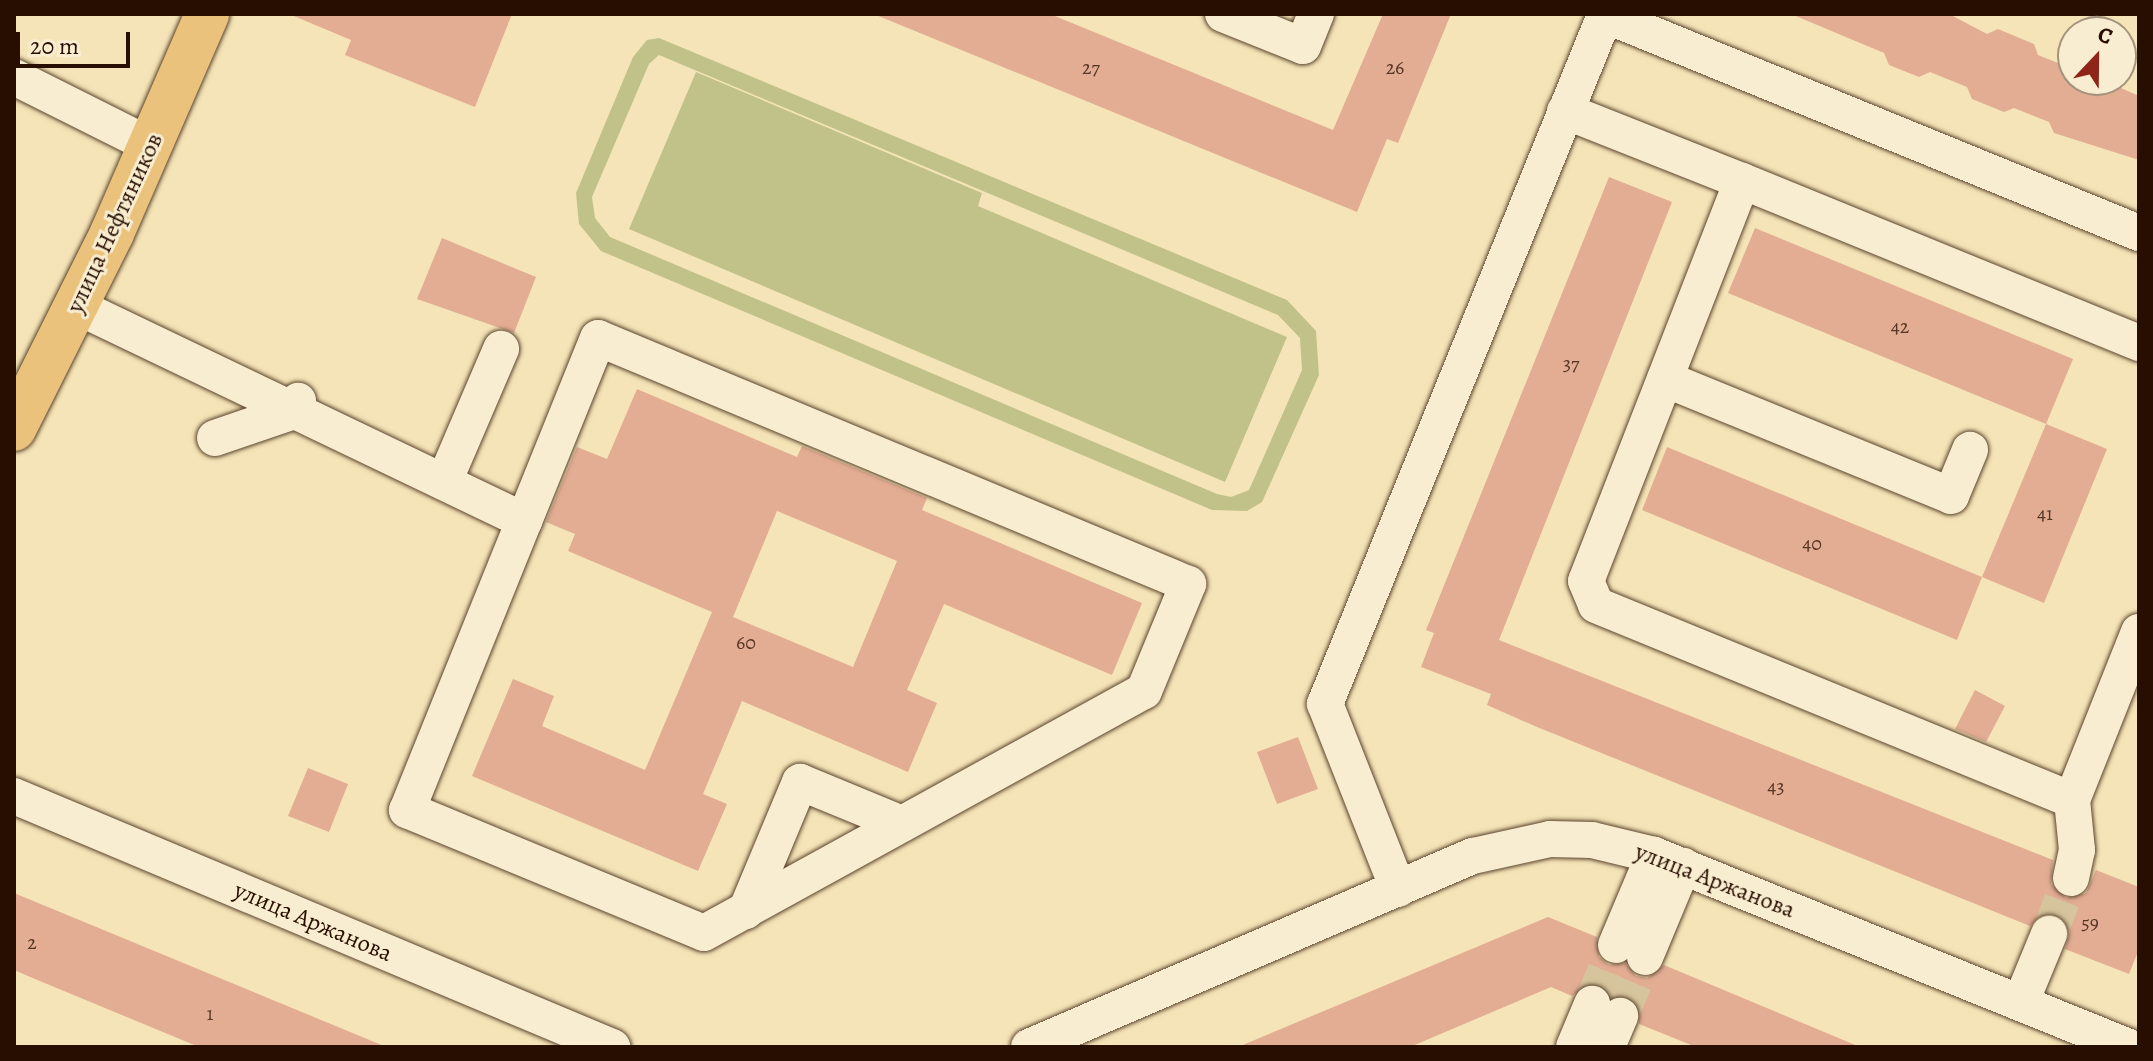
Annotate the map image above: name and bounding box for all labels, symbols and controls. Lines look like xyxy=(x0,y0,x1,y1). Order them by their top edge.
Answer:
scale bar xyxy=(20,16,134,66)
north arrow xyxy=(2057,16,2137,96)
text: С xyxy=(2093,19,2117,52)
text: 20 m xyxy=(30,30,79,62)
house number: 27 xyxy=(1082,55,1100,79)
house number: 26 xyxy=(1386,55,1404,79)
street label: улица Нефтяников xyxy=(61,129,169,317)
house number: 42 xyxy=(1891,314,1909,338)
house number: 37 xyxy=(1563,351,1579,375)
house number: 41 xyxy=(2037,501,2053,525)
house number: 40 xyxy=(1802,531,1822,555)
house number: 60 xyxy=(736,630,756,654)
house number: 43 xyxy=(1767,774,1785,798)
street label: улица Аржанова xyxy=(1631,837,1799,925)
street label: улица Аржанова xyxy=(230,876,396,968)
house number: 59 xyxy=(2081,910,2099,934)
house number: 2 xyxy=(27,930,37,954)
house number: 1 xyxy=(207,1001,213,1025)

